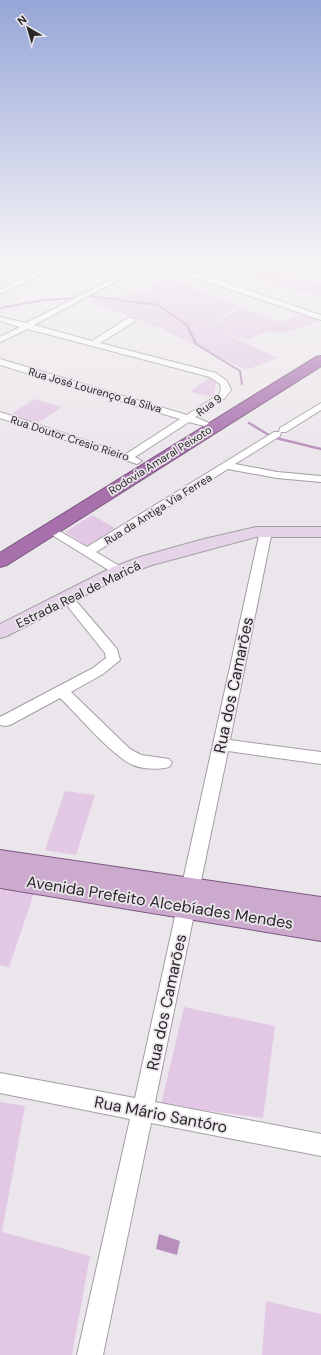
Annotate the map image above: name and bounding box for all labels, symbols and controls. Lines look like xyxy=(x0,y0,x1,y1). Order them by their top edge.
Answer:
north arrow xyxy=(8,8,48,48)
text: N xyxy=(14,12,29,28)
street label: Rua José Lourenço da Silva xyxy=(27,364,163,416)
street label: Rua 9 xyxy=(193,391,225,419)
street label: Rua Doutor Cresio Rieiro xyxy=(9,412,131,464)
street label: Rodovia Amaral Peixoto xyxy=(106,423,214,497)
street label: Rua da Antiga Via Ferrea xyxy=(102,470,214,548)
street label: Estrada Real de Maricá xyxy=(13,557,143,632)
street label: Rua dos Camarões xyxy=(209,615,258,755)
street label: Avenida Prefeito Alcebíades Mendes xyxy=(25,871,295,934)
street label: Rua dos Camarões xyxy=(142,932,191,1072)
street label: Rua Mário Santóro xyxy=(93,1091,229,1138)

